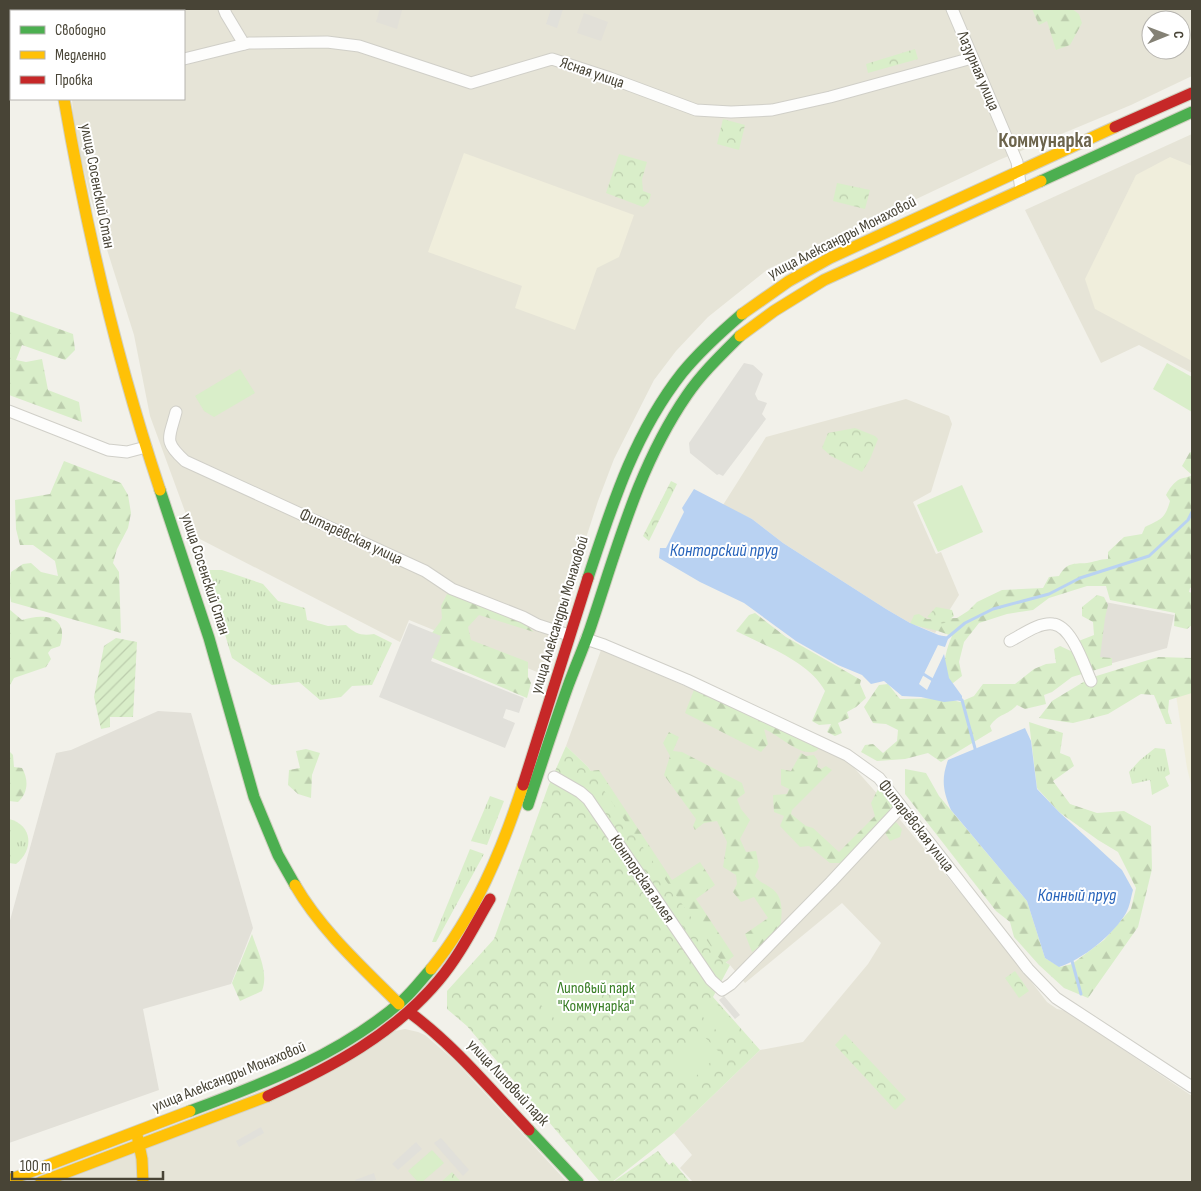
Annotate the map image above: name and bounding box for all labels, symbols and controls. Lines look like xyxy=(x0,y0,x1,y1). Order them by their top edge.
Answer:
legend xyxy=(10,10,185,100)
north arrow xyxy=(1141,10,1191,60)
text: Свободно xyxy=(55,21,106,40)
street label: Лазурная улица xyxy=(952,27,1003,114)
text: С xyxy=(1170,31,1187,39)
text: Медленно xyxy=(55,46,106,65)
street label: Ясная улица xyxy=(557,53,627,93)
text: Пробка xyxy=(55,71,93,90)
street label: улица Сосенский Стан xyxy=(76,122,118,250)
district label: Коммунарка xyxy=(998,128,1092,153)
street label: улица Александры Монаховой xyxy=(765,192,919,284)
street label: Фитарёвская улица xyxy=(296,505,406,569)
street label: улица Сосенский Стан xyxy=(176,511,234,637)
street label: улица Александры Монаховой xyxy=(527,534,593,696)
water label: Конторский пруд xyxy=(670,540,779,561)
street label: Фитарёвская улица xyxy=(874,776,958,876)
street label: Конторская аллея xyxy=(606,832,678,926)
water label: Конный пруд xyxy=(1038,885,1117,906)
park label: Липовый парк "Коммунарка" xyxy=(556,979,636,1016)
street label: улица Липовый парк xyxy=(463,1036,554,1131)
street label: улица Александры Монаховой xyxy=(149,1037,309,1117)
scale bar xyxy=(12,1148,164,1180)
text: 100 m xyxy=(20,1157,51,1176)

